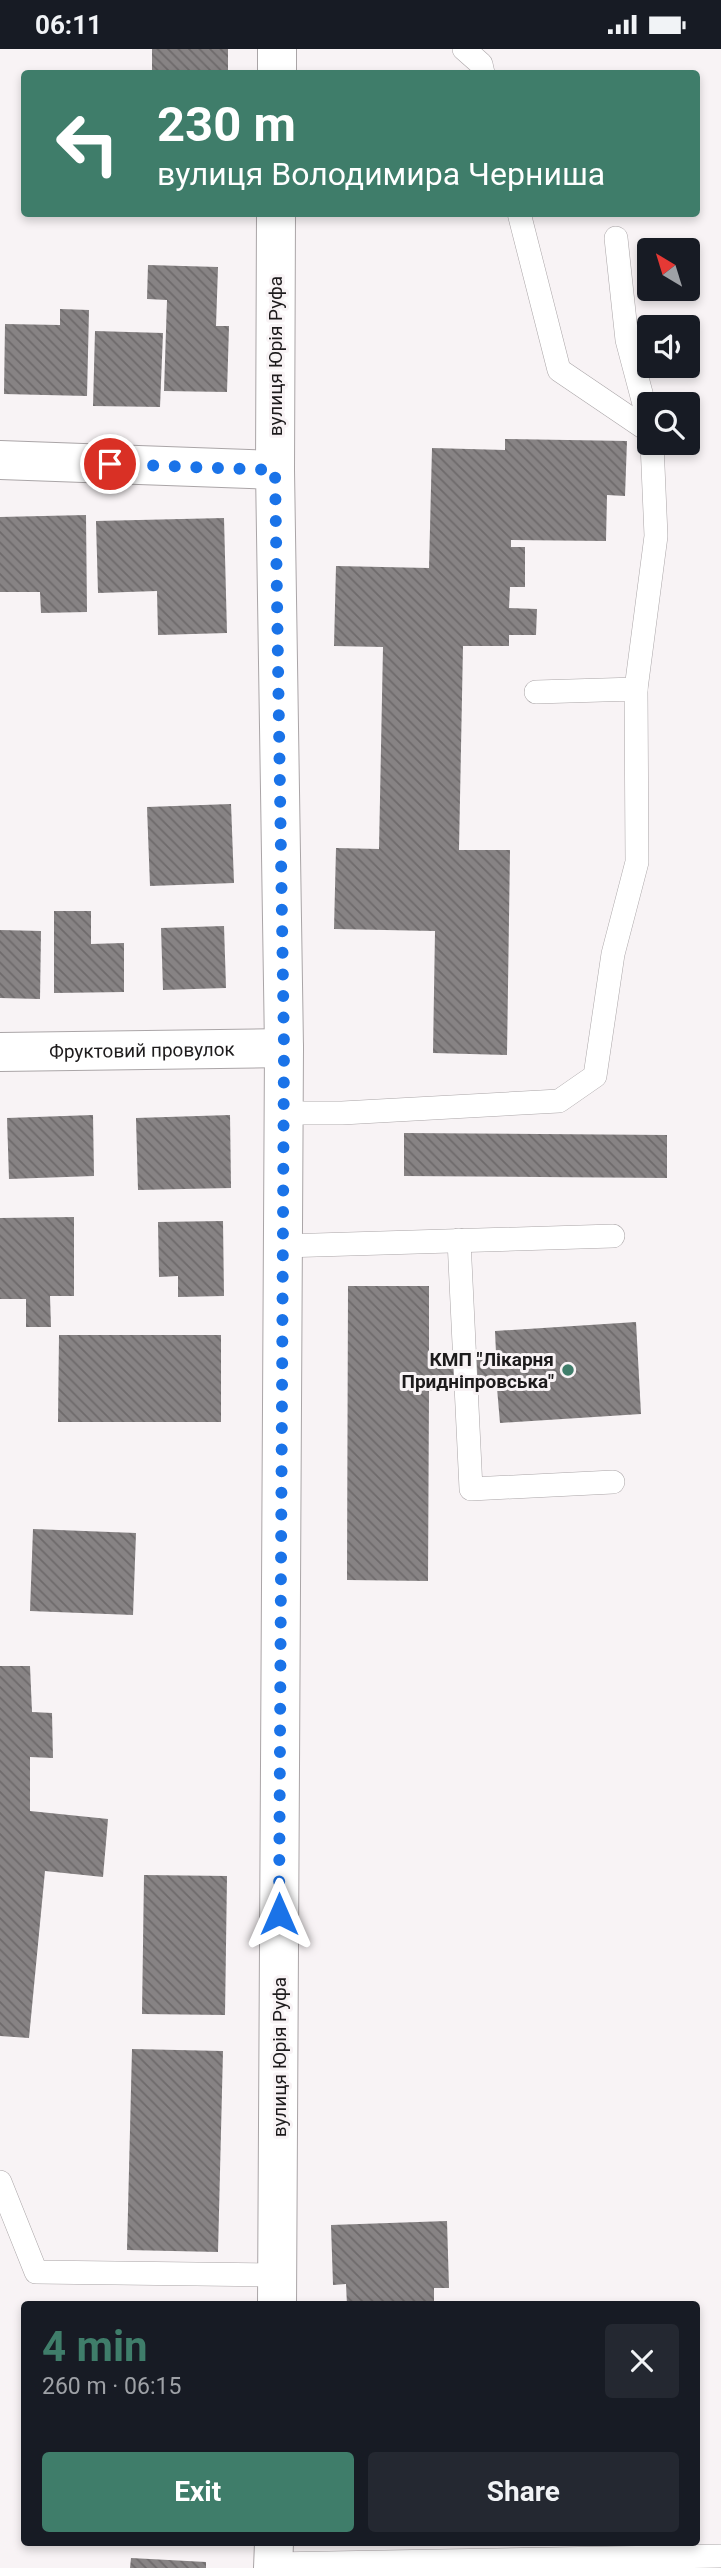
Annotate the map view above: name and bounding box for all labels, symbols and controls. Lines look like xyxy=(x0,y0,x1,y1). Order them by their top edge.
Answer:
text: 06:11 xyxy=(35,10,102,40)
text: 230 m xyxy=(157,96,296,153)
icon: left xyxy=(42,98,133,189)
text: вулиця Володимира Черниша xyxy=(157,155,605,193)
north arrow xyxy=(637,238,700,301)
map controls xyxy=(637,238,700,455)
street label: вулиця Юрія Руфа xyxy=(264,276,287,436)
button: sound xyxy=(637,315,700,378)
button: search xyxy=(637,392,700,455)
pin xyxy=(80,434,140,494)
icon: arrive xyxy=(91,445,129,483)
street label: Фруктовий провулок xyxy=(49,1037,236,1063)
place label: КМП "Лікарня Придніпровська" xyxy=(401,1348,554,1393)
marker: КМП "Лікарня Придніпровська" xyxy=(560,1362,576,1378)
position arrow xyxy=(242,1877,316,1951)
street label: вулиця Юрія Руфа xyxy=(268,1977,291,2137)
text: 4 min xyxy=(42,2322,148,2371)
button: close xyxy=(605,2324,679,2398)
text: 260 m · 06:15 xyxy=(42,2373,181,2400)
button: Exit xyxy=(42,2452,354,2532)
button: Share xyxy=(368,2452,679,2532)

